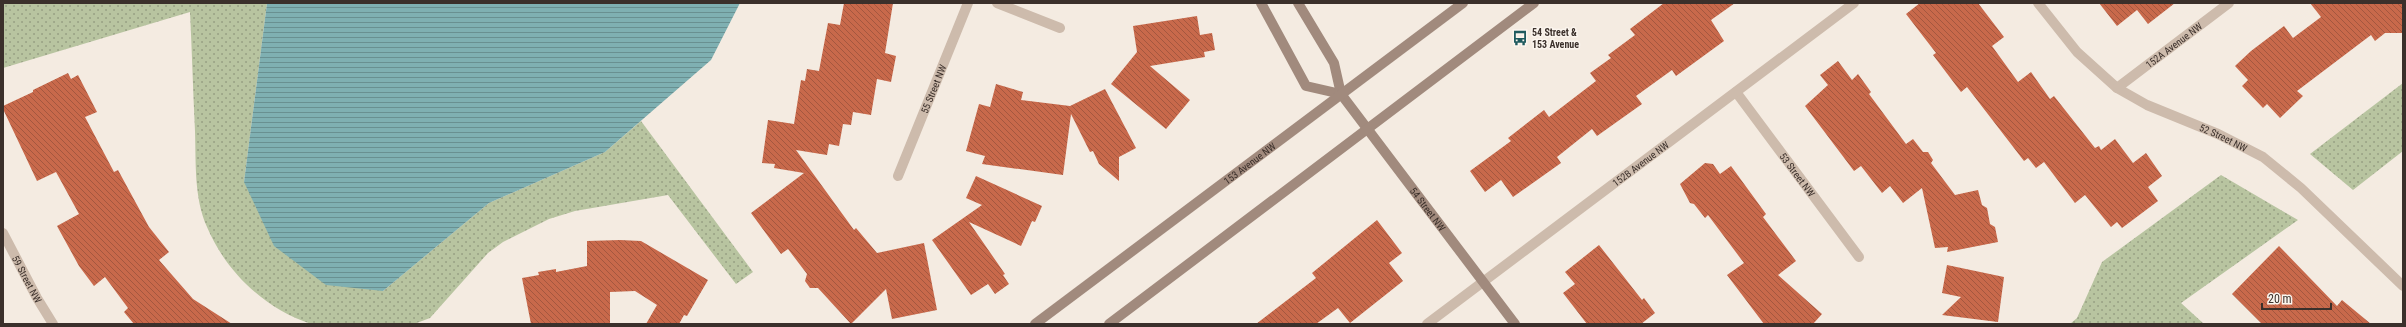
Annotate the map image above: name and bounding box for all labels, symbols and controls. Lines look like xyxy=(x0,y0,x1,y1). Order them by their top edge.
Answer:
street label: 152A Avenue NW xyxy=(2144,20,2204,70)
place label: 54 Street & 153 Avenue xyxy=(1532,27,1579,50)
bus stop icon: 54 Street & 153 Avenue xyxy=(1511,29,1529,47)
street label: 55 Street NW xyxy=(919,63,949,115)
street label: 52 Street NW xyxy=(2198,122,2249,154)
street label: 152B Avenue NW xyxy=(1610,139,1671,189)
street label: 153 Avenue NW xyxy=(1222,140,1278,187)
street label: 53 Street NW xyxy=(1777,151,1817,199)
street label: 54 Street NW xyxy=(1408,185,1448,234)
street label: 59 Street NW xyxy=(10,254,44,305)
scale bar xyxy=(2262,285,2331,311)
text: 20 m xyxy=(2268,292,2292,306)

